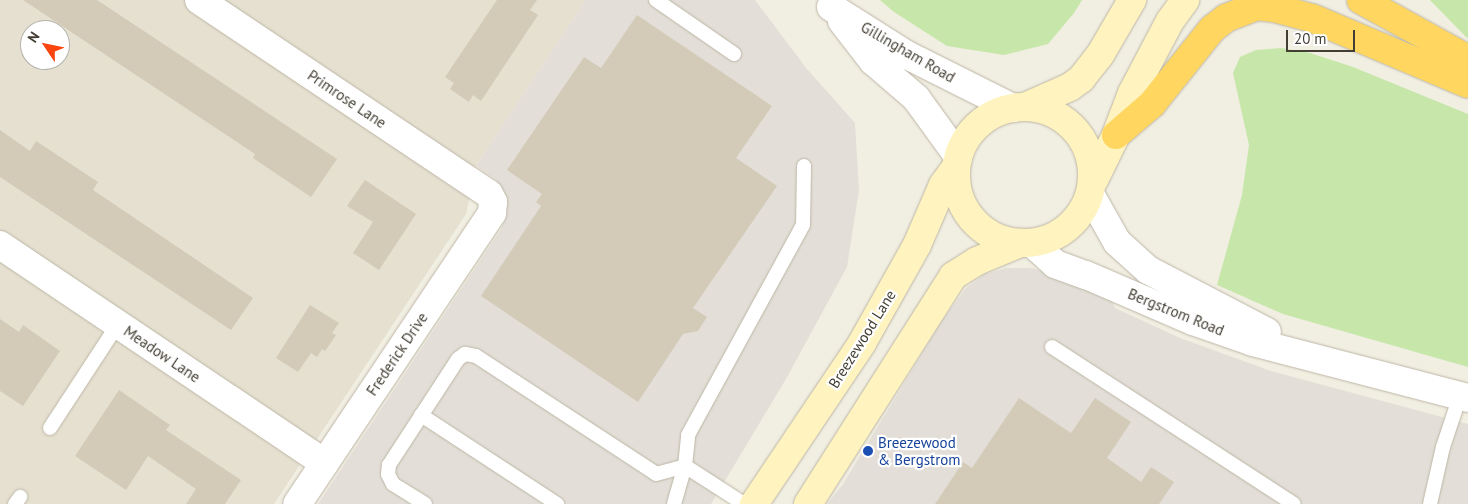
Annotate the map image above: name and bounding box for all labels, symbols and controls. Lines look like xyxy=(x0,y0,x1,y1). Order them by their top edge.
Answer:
street label: Gillingham Road xyxy=(858,18,958,86)
north arrow xyxy=(20,20,70,70)
scale bar xyxy=(1288,20,1357,52)
text: N xyxy=(23,28,43,46)
text: 20 m xyxy=(1294,29,1327,48)
street label: Primrose Lane xyxy=(304,66,390,132)
street label: Bergstrom Road xyxy=(1125,285,1227,339)
street label: Breezewood Lane xyxy=(825,287,899,391)
street label: Frederick Drive xyxy=(362,309,432,399)
street label: Meadow Lane xyxy=(120,322,204,386)
place label: Breezewood & Bergstrom xyxy=(878,433,960,468)
marker: Breezewood & Bergstrom xyxy=(862,445,874,457)

